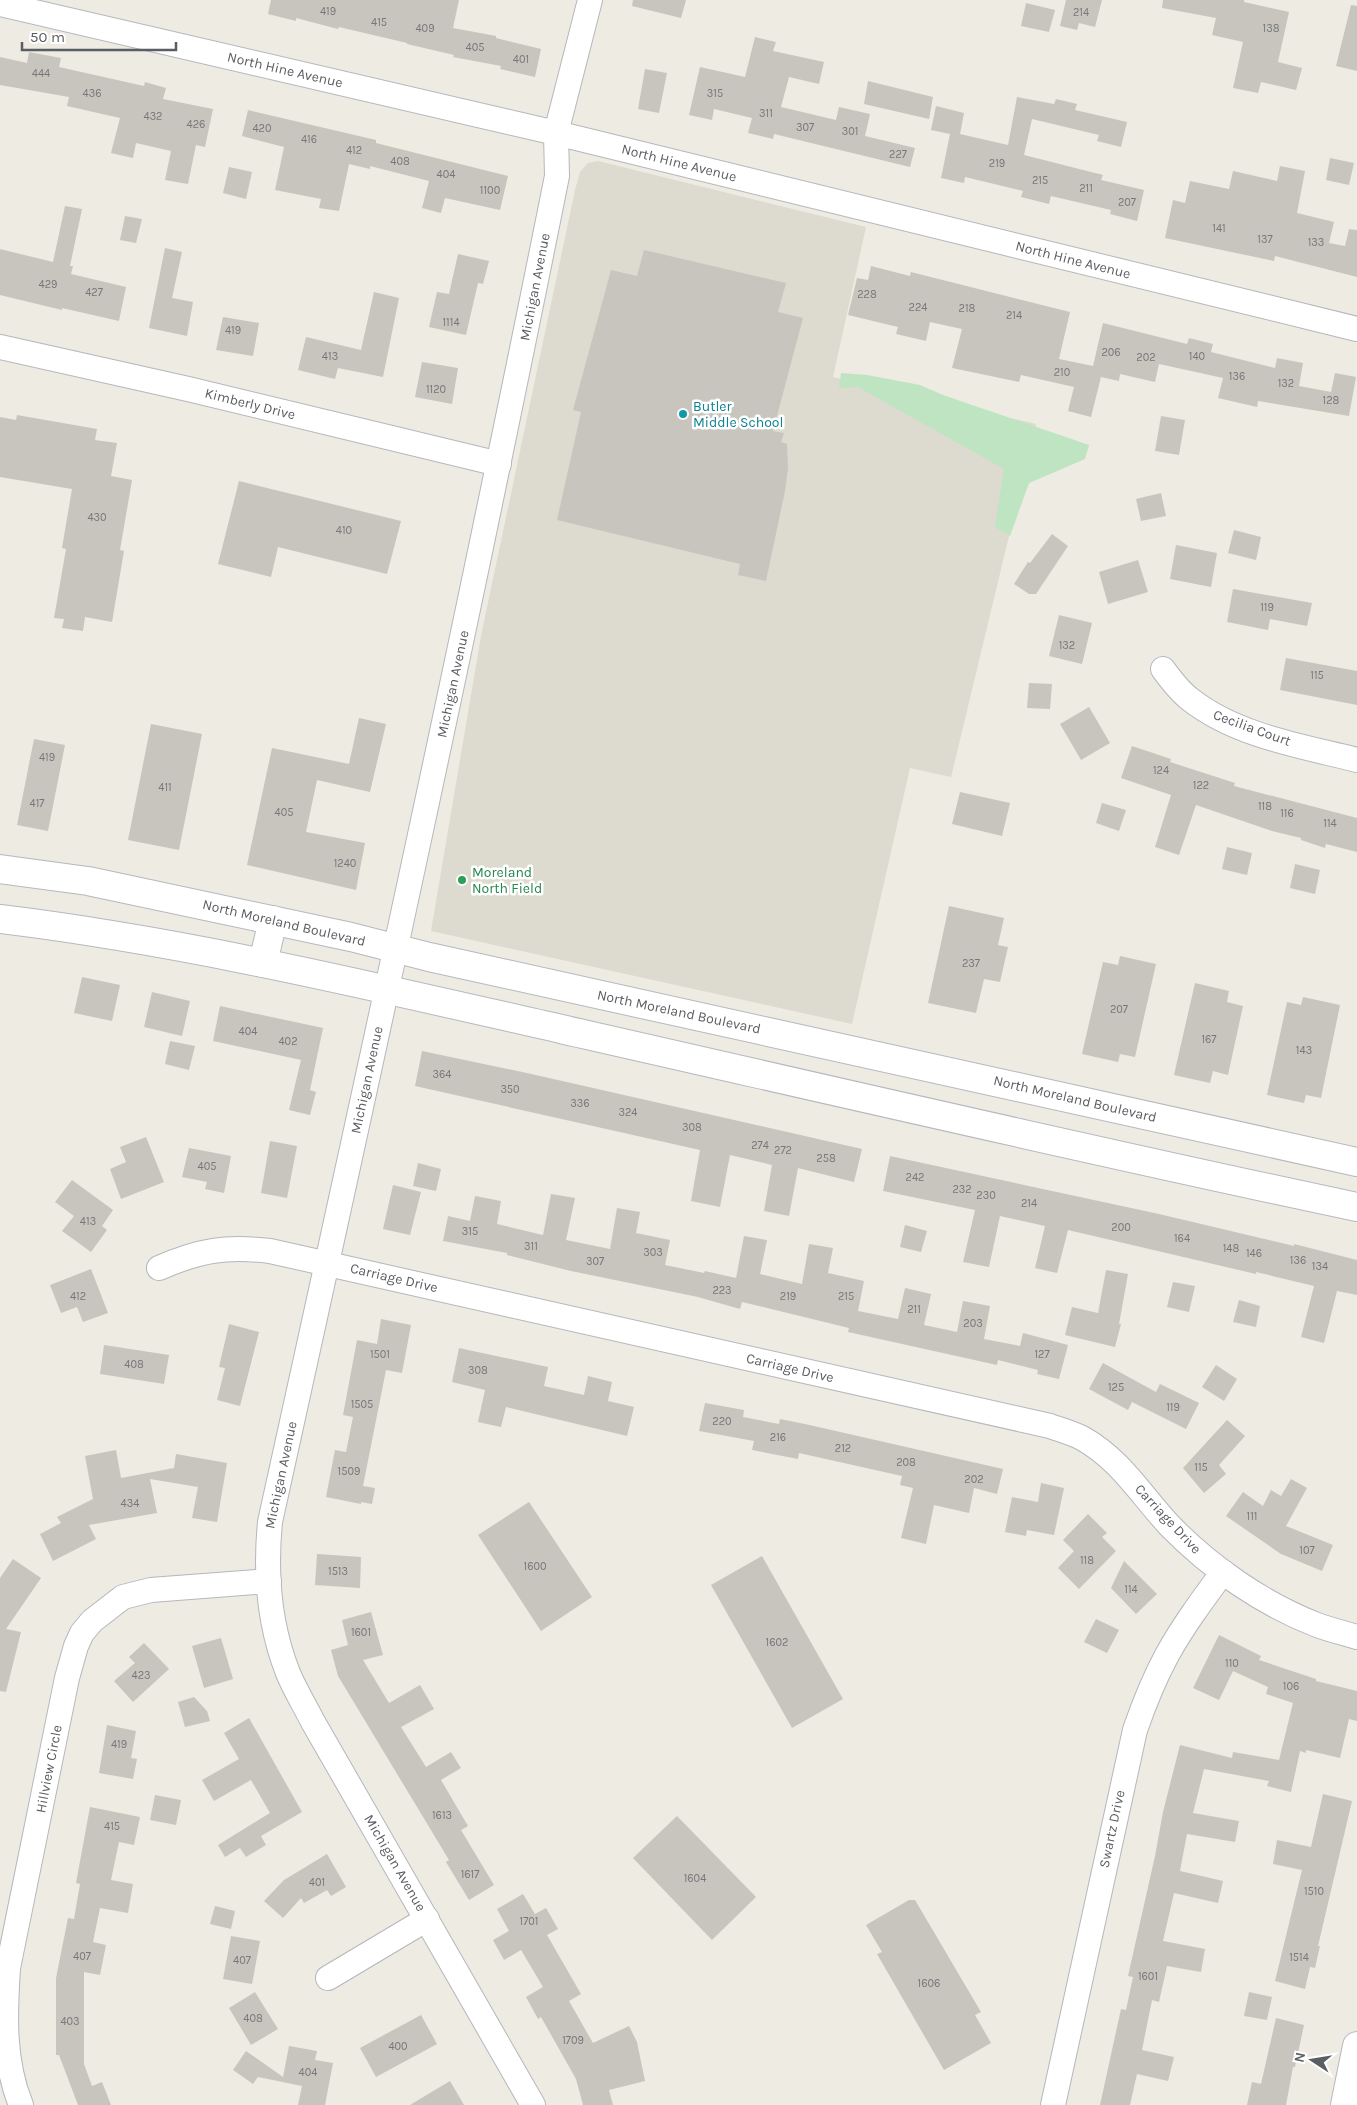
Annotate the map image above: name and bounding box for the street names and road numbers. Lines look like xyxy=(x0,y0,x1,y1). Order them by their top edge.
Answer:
street label: North Hine Avenue xyxy=(226,48,344,92)
street label: North Hine Avenue xyxy=(620,140,738,186)
street label: Michigan Avenue xyxy=(516,232,554,342)
street label: North Hine Avenue xyxy=(1014,237,1132,283)
street label: Kimberly Drive xyxy=(203,385,297,423)
street label: Michigan Avenue xyxy=(433,629,473,739)
street label: Cecilia Court xyxy=(1211,706,1293,750)
street label: North Moreland Boulevard xyxy=(201,896,367,950)
street label: North Moreland Boulevard xyxy=(596,986,762,1038)
street label: Michigan Avenue xyxy=(347,1025,387,1135)
street label: North Moreland Boulevard xyxy=(992,1072,1158,1126)
street label: Carriage Drive xyxy=(349,1260,439,1296)
street label: Carriage Drive xyxy=(745,1350,835,1386)
street label: Michigan Avenue xyxy=(261,1420,301,1530)
street label: Carriage Drive xyxy=(1131,1481,1205,1557)
street label: Hillview Circle xyxy=(32,1724,66,1814)
street label: Swartz Drive xyxy=(1095,1788,1129,1870)
street label: Michigan Avenue xyxy=(360,1811,430,1915)

